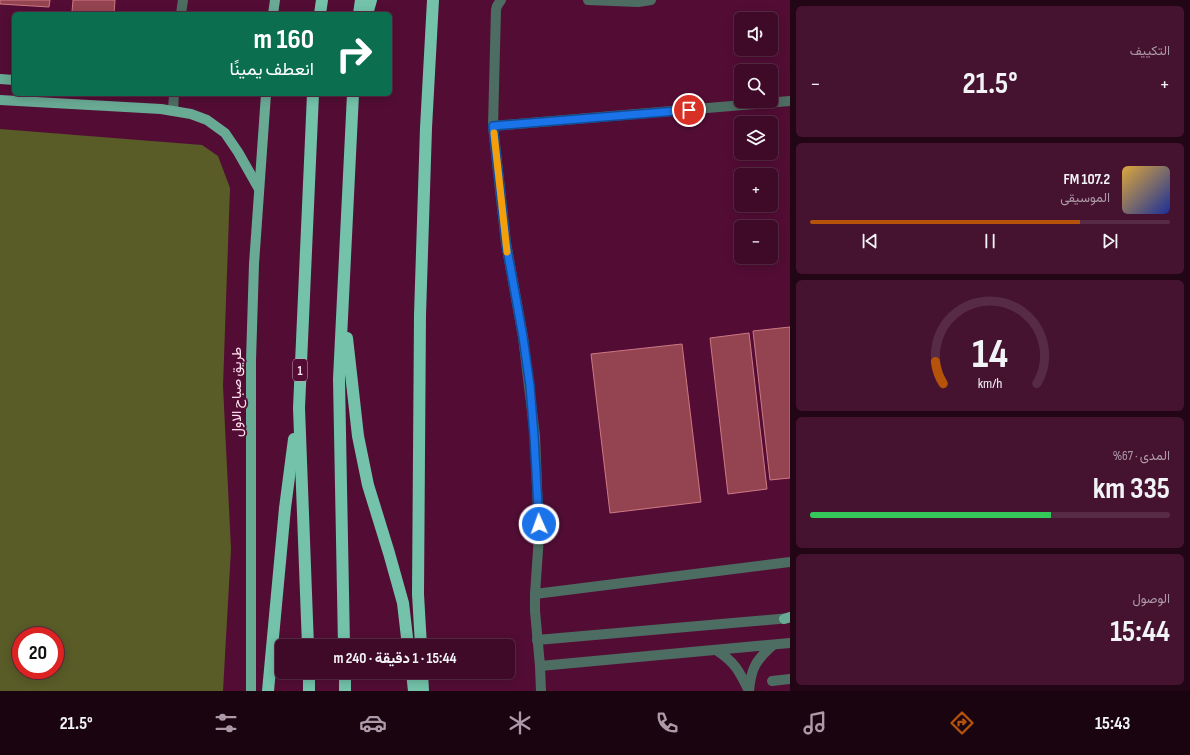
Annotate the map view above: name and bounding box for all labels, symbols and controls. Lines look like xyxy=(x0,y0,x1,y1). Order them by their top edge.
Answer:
map controls xyxy=(734,12,778,264)
button: sound xyxy=(734,12,778,56)
text: 160 m xyxy=(254,23,314,56)
icon: right xyxy=(328,28,380,80)
text: التكييف xyxy=(1130,43,1170,59)
text: انعطف يمينًا xyxy=(229,59,314,80)
button: search xyxy=(734,64,778,108)
text: 21.5° xyxy=(962,66,1018,102)
text: − xyxy=(810,71,821,98)
text: + xyxy=(1159,71,1170,98)
pin xyxy=(672,93,706,127)
icon: arrive xyxy=(678,99,700,121)
button: layers xyxy=(734,116,778,160)
button: + xyxy=(734,168,778,212)
text: 107.2 FM xyxy=(1063,170,1110,189)
text: الموسيقى xyxy=(1060,190,1110,206)
button: − xyxy=(734,220,778,264)
icon: previous xyxy=(859,230,881,252)
icon: pause xyxy=(979,230,1001,252)
icon: next xyxy=(1099,230,1121,252)
text: 14 xyxy=(972,329,1008,378)
street label: طريق صباح الاول xyxy=(228,347,247,437)
road number: 1 xyxy=(293,359,307,381)
text: km/h xyxy=(978,374,1002,391)
text: المدى · 67% xyxy=(1113,448,1170,464)
text: 335 km xyxy=(1093,471,1170,507)
position arrow xyxy=(518,503,560,545)
text: الوصول xyxy=(1132,591,1170,607)
text: 15:44 xyxy=(1110,614,1170,650)
speed limit sign: 20 xyxy=(12,627,64,679)
text: 15:44 · 1 دقيقة · 240 m xyxy=(334,649,456,668)
icon: filters xyxy=(212,709,240,737)
icon: car xyxy=(359,709,387,737)
icon: climate xyxy=(506,709,534,737)
icon: phone xyxy=(653,709,681,737)
icon: music xyxy=(801,709,829,737)
icon: directions xyxy=(948,709,976,737)
text: 21.5° xyxy=(60,713,93,734)
text: 15:43 xyxy=(1095,713,1130,734)

